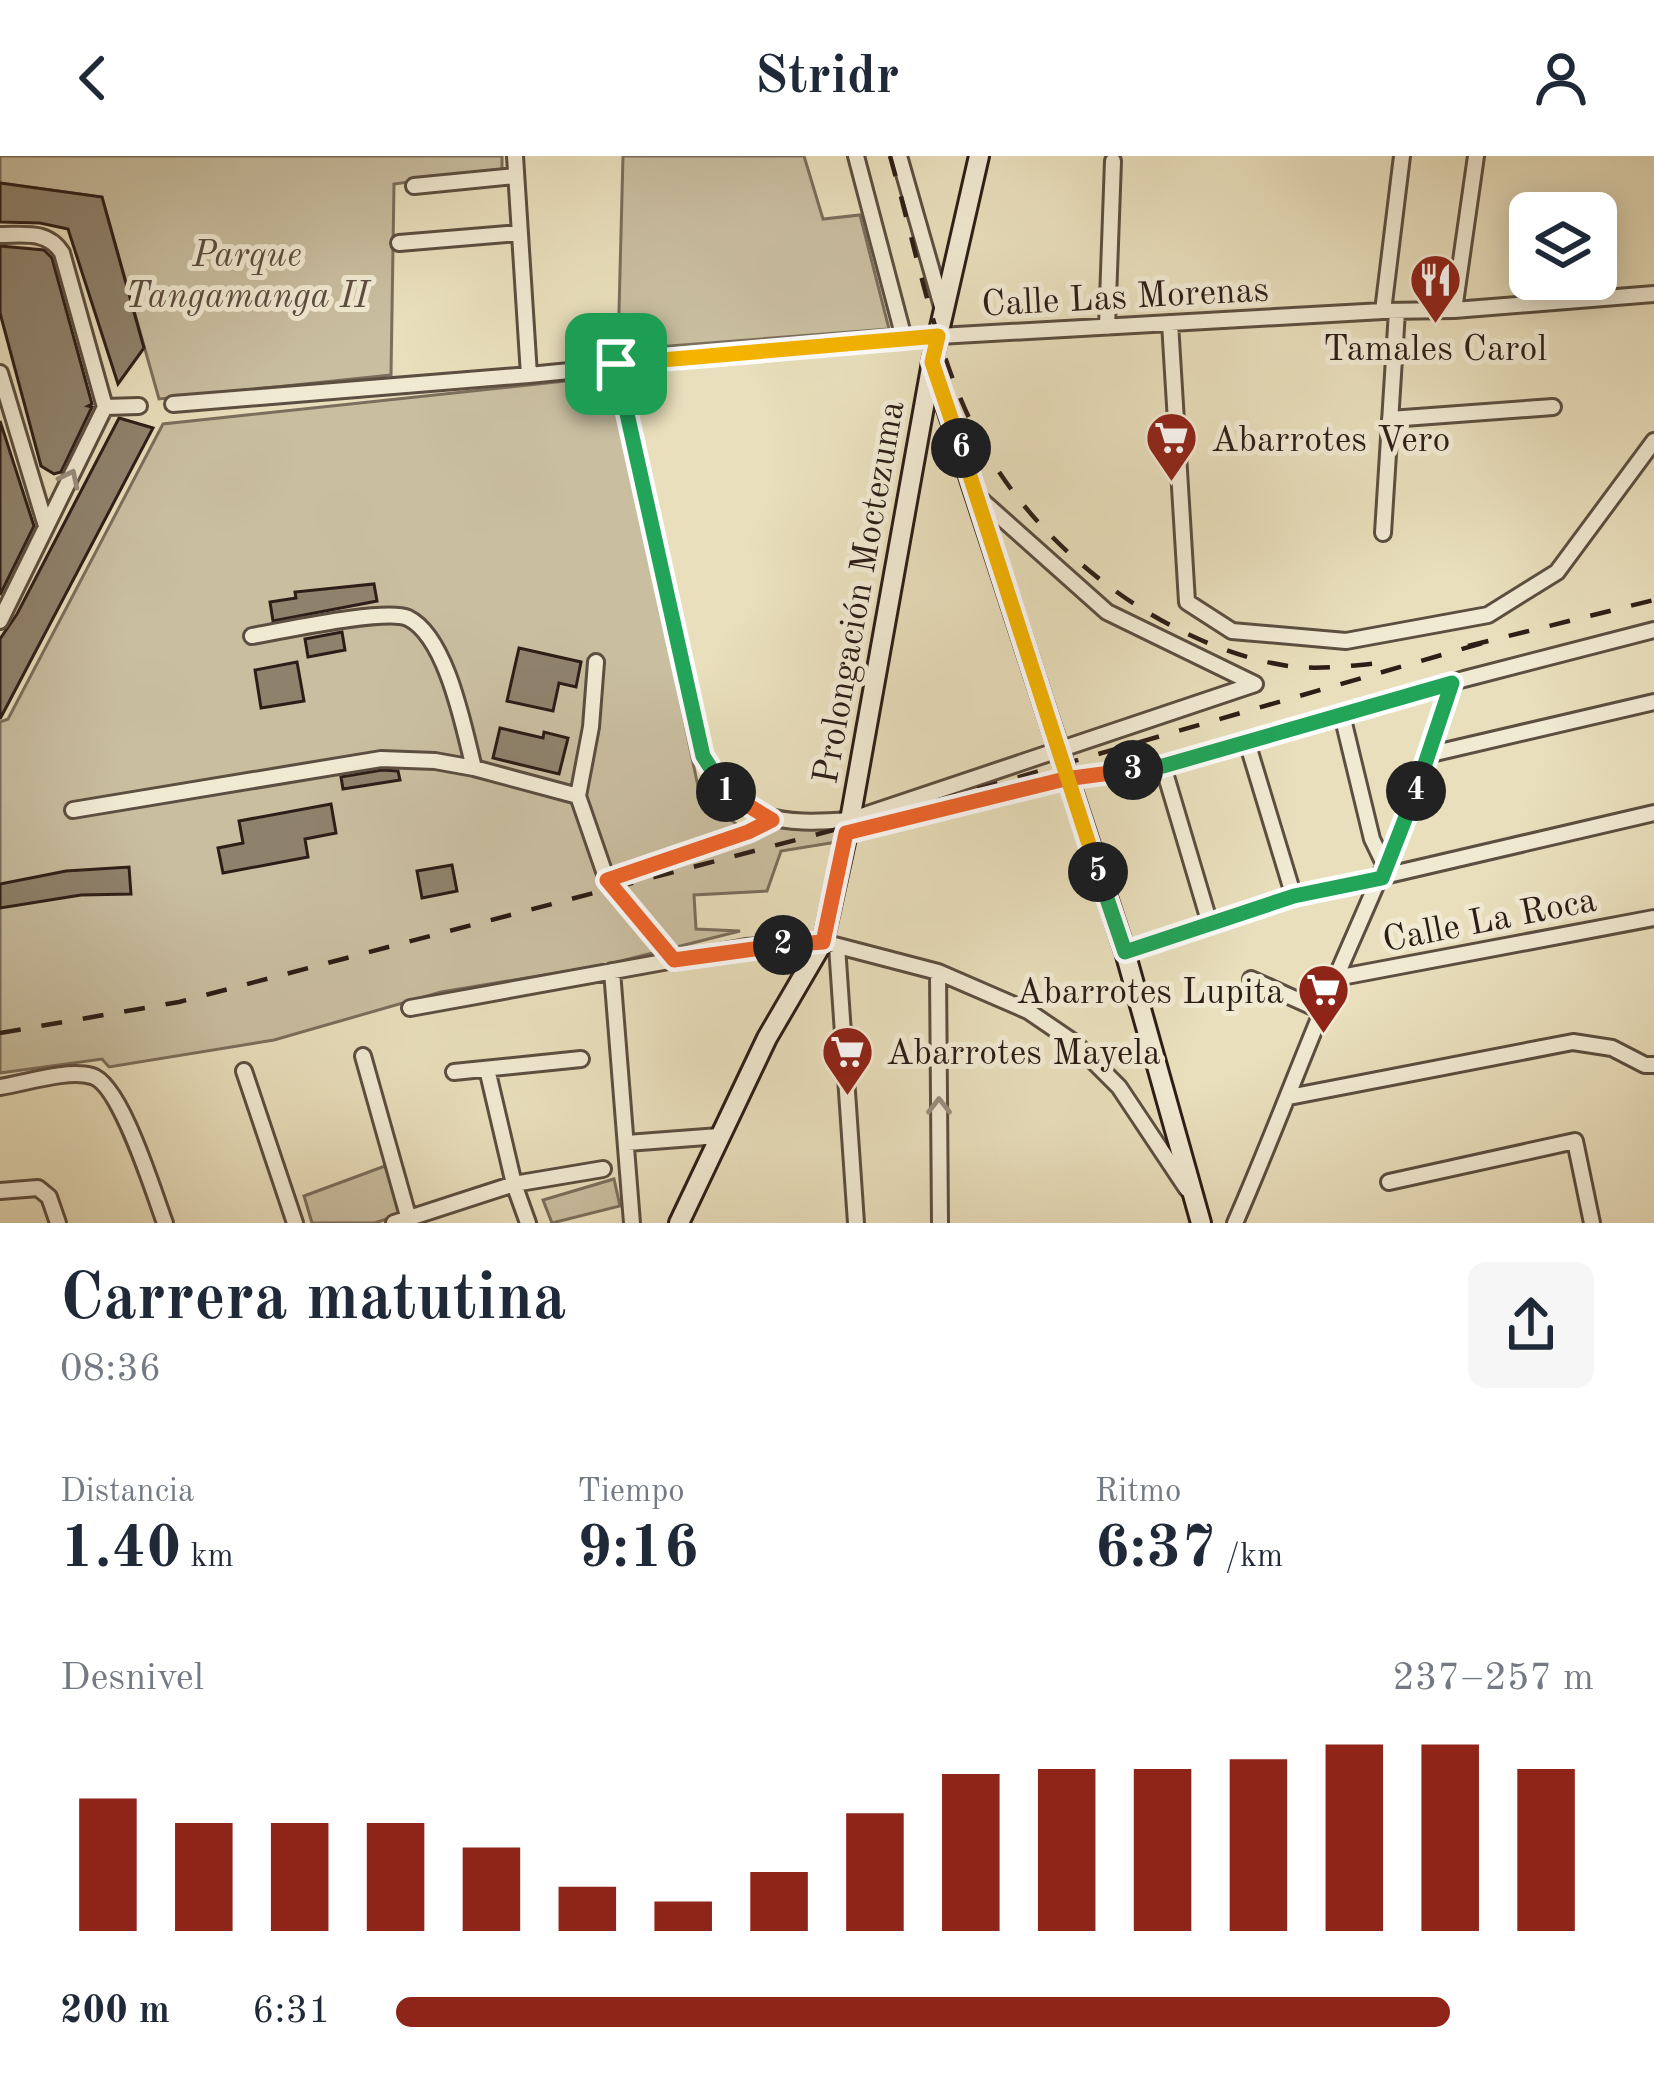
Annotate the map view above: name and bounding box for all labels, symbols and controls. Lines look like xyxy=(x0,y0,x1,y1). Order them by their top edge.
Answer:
icon: back xyxy=(60,45,126,111)
icon: person xyxy=(1528,45,1594,111)
text: Stridr xyxy=(754,51,900,105)
map controls xyxy=(1509,192,1617,300)
button: layers xyxy=(1509,192,1617,300)
park label: Parque Tangamanga II xyxy=(125,239,372,316)
restaurant icon: Tamales Carol xyxy=(1407,251,1463,325)
street label: Calle Las Morenas xyxy=(981,273,1270,325)
pin xyxy=(565,313,667,415)
icon: arrive xyxy=(583,331,649,397)
place label: Tamales Carol xyxy=(1323,333,1547,369)
street label: Prolongación Moctezuma xyxy=(809,398,912,787)
supermarket icon: Abarrotes Vero xyxy=(1144,410,1200,484)
pin: 6 xyxy=(931,418,991,478)
place label: Abarrotes Vero xyxy=(1211,424,1450,460)
text: 6 xyxy=(951,431,971,464)
one-way arrow xyxy=(56,469,79,490)
pin: 3 xyxy=(1103,740,1163,800)
text: 3 xyxy=(1123,753,1143,786)
pin: 4 xyxy=(1386,761,1446,821)
pin: 1 xyxy=(696,762,756,822)
text: 4 xyxy=(1406,774,1426,807)
text: 1 xyxy=(716,775,736,808)
pin: 5 xyxy=(1068,842,1128,902)
text: 5 xyxy=(1088,855,1108,888)
street label: Calle La Roca xyxy=(1380,884,1600,960)
pin: 2 xyxy=(753,915,813,975)
text: 2 xyxy=(773,928,793,961)
supermarket icon: Abarrotes Lupita xyxy=(1295,962,1351,1036)
place label: Abarrotes Lupita xyxy=(1016,976,1284,1012)
supermarket icon: Abarrotes Mayela xyxy=(819,1023,875,1097)
place label: Abarrotes Mayela xyxy=(886,1037,1161,1073)
one-way arrow xyxy=(926,1096,952,1114)
button: share xyxy=(1468,1262,1594,1388)
text: Carrera matutina xyxy=(60,1268,567,1334)
text: 08:36 xyxy=(60,1350,161,1389)
text: Distancia xyxy=(60,1476,194,1509)
text: Tiempo xyxy=(577,1476,685,1509)
text: Ritmo xyxy=(1095,1476,1181,1509)
text: 1.40 xyxy=(60,1520,181,1580)
text: 9:16 xyxy=(577,1520,699,1580)
text: 6:37 xyxy=(1095,1520,1216,1580)
text: km xyxy=(181,1541,234,1574)
text: /km xyxy=(1216,1541,1283,1574)
text: Desnivel xyxy=(60,1659,204,1698)
text: 237–257 m xyxy=(1392,1659,1594,1698)
text: 200 m xyxy=(60,1992,170,2031)
text: 6:31 xyxy=(252,1992,331,2031)

